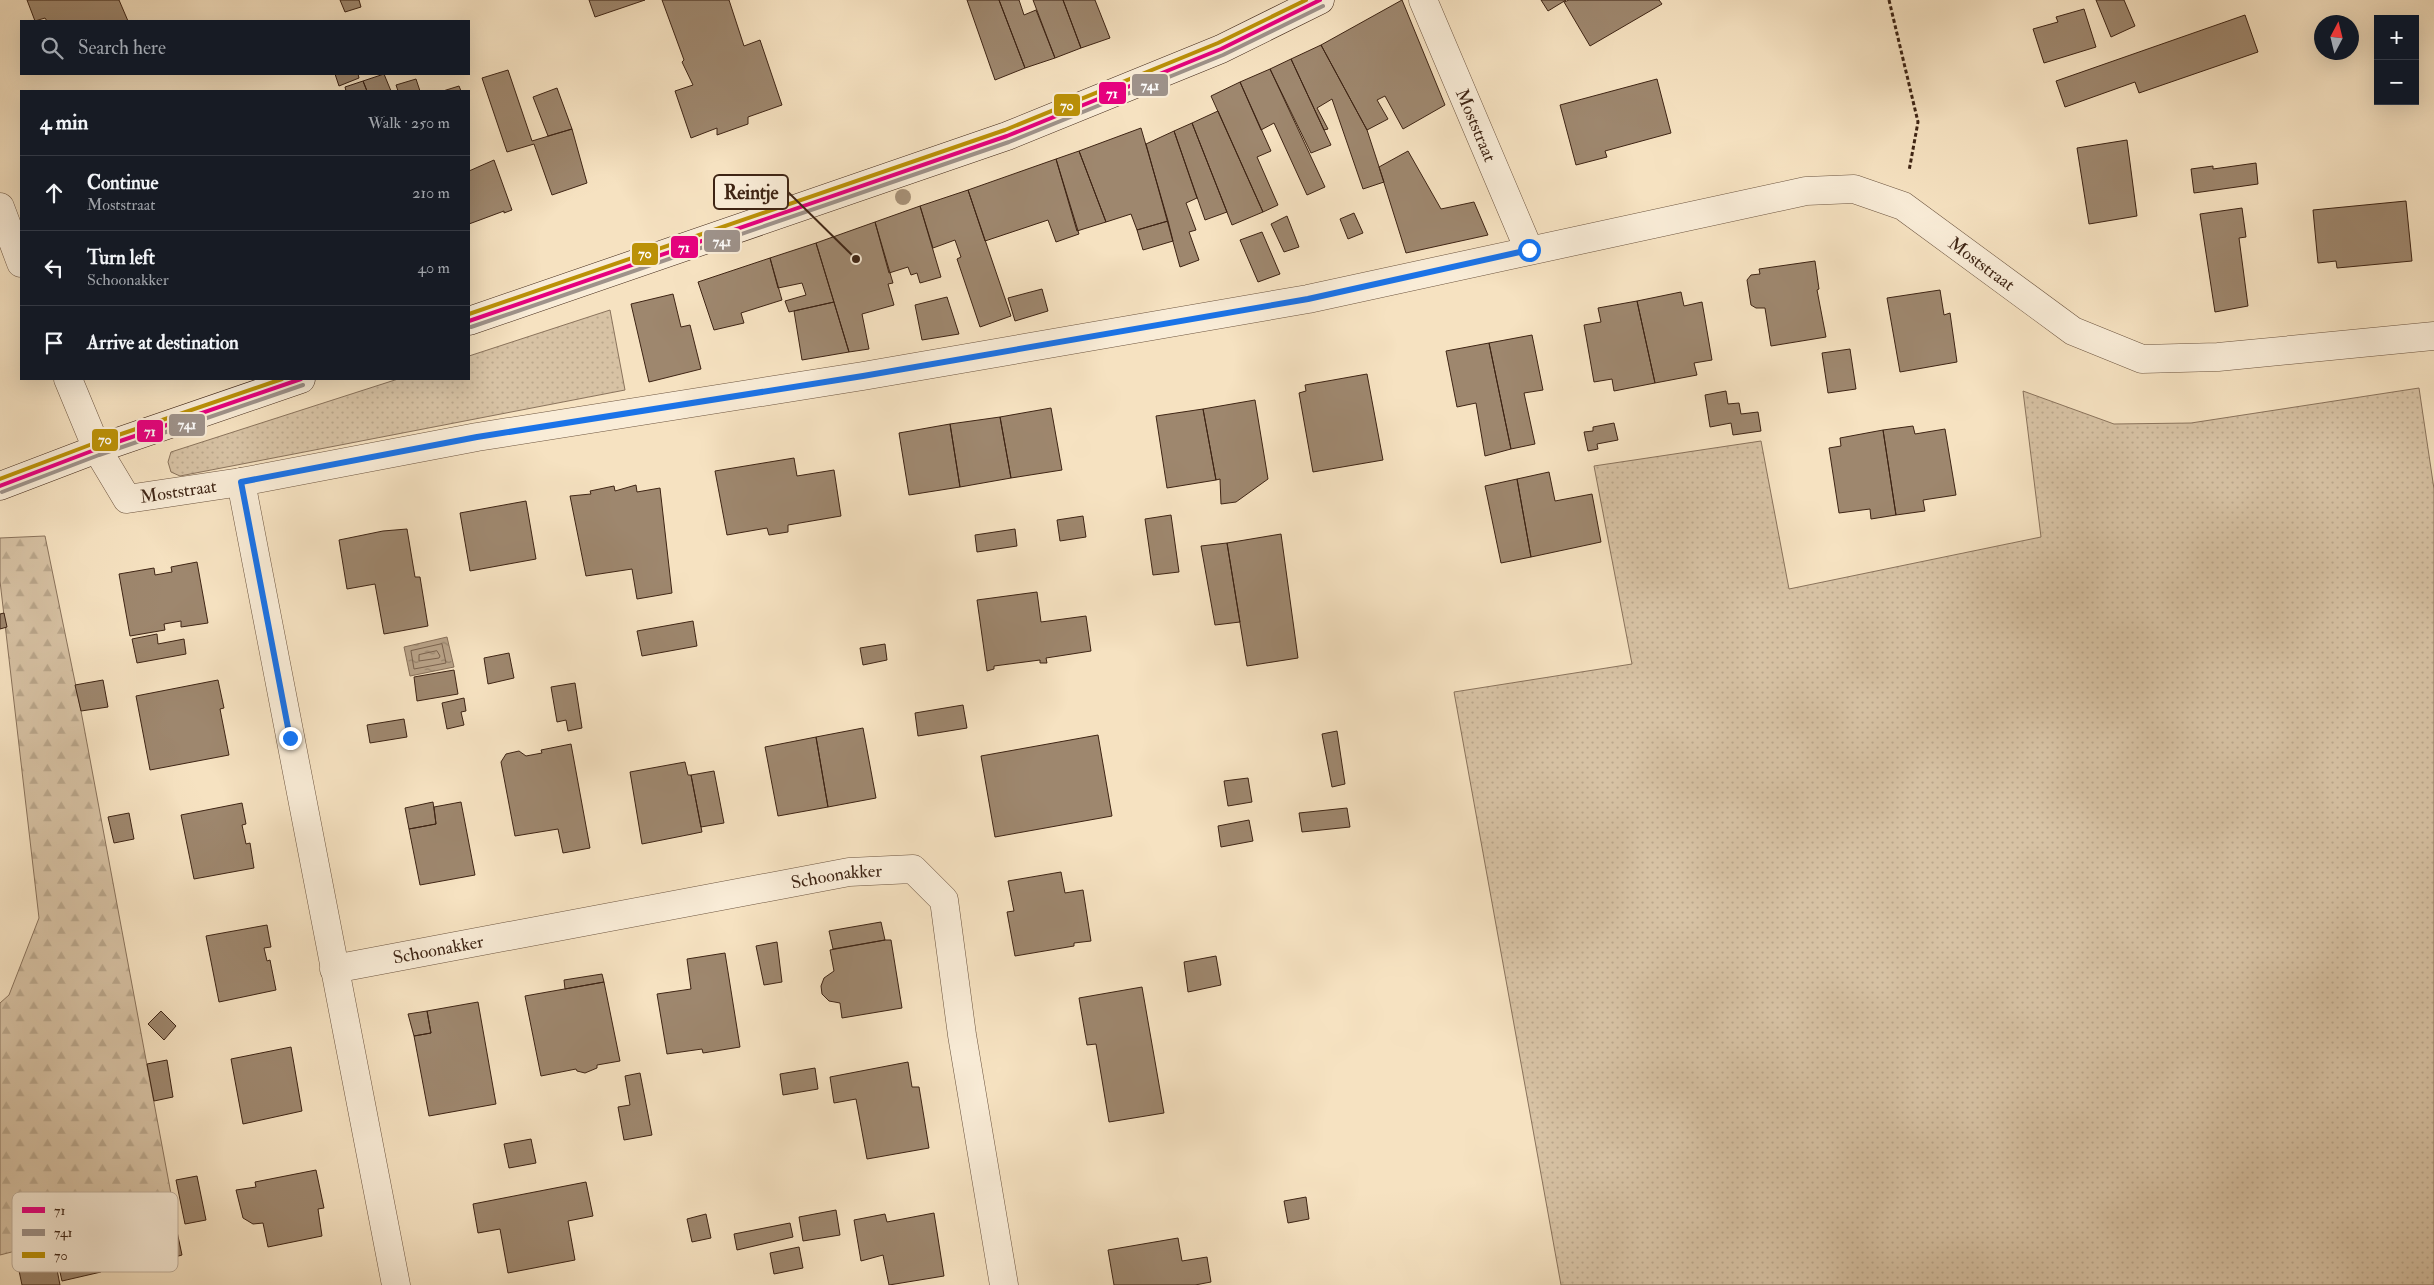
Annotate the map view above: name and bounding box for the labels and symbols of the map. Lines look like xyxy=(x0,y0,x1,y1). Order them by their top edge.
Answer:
north arrow xyxy=(2314,15,2359,60)
line badge: 741 xyxy=(1131,73,1169,97)
text: 741 xyxy=(1141,77,1159,94)
line badge: 71 xyxy=(1098,81,1127,105)
text: 71 xyxy=(1106,85,1118,102)
street label: Moststraat xyxy=(1450,85,1501,166)
line badge: 70 xyxy=(1053,93,1081,117)
text: 70 xyxy=(1060,97,1074,114)
callout: Reintje xyxy=(714,175,788,209)
text: Reintje xyxy=(724,181,778,205)
line badge: 741 xyxy=(703,229,741,253)
street label: Moststraat xyxy=(1943,232,2019,296)
text: 741 xyxy=(713,233,731,250)
line badge: 71 xyxy=(670,235,699,259)
text: 71 xyxy=(678,239,690,256)
route start xyxy=(1518,239,1541,262)
line badge: 70 xyxy=(631,242,659,266)
text: 70 xyxy=(638,245,652,262)
line badge: 741 xyxy=(168,413,206,437)
text: 741 xyxy=(178,416,196,433)
line badge: 71 xyxy=(136,419,164,443)
text: 71 xyxy=(144,423,156,440)
line badge: 70 xyxy=(91,428,119,452)
text: 70 xyxy=(98,431,112,448)
street label: Moststraat xyxy=(139,475,218,509)
route end xyxy=(279,727,302,750)
street label: Schoonakker xyxy=(789,859,883,895)
street label: Schoonakker xyxy=(391,930,486,970)
legend xyxy=(12,1192,178,1272)
text: 71 xyxy=(54,1202,65,1219)
text: 741 xyxy=(54,1224,73,1241)
text: 70 xyxy=(54,1247,68,1264)

